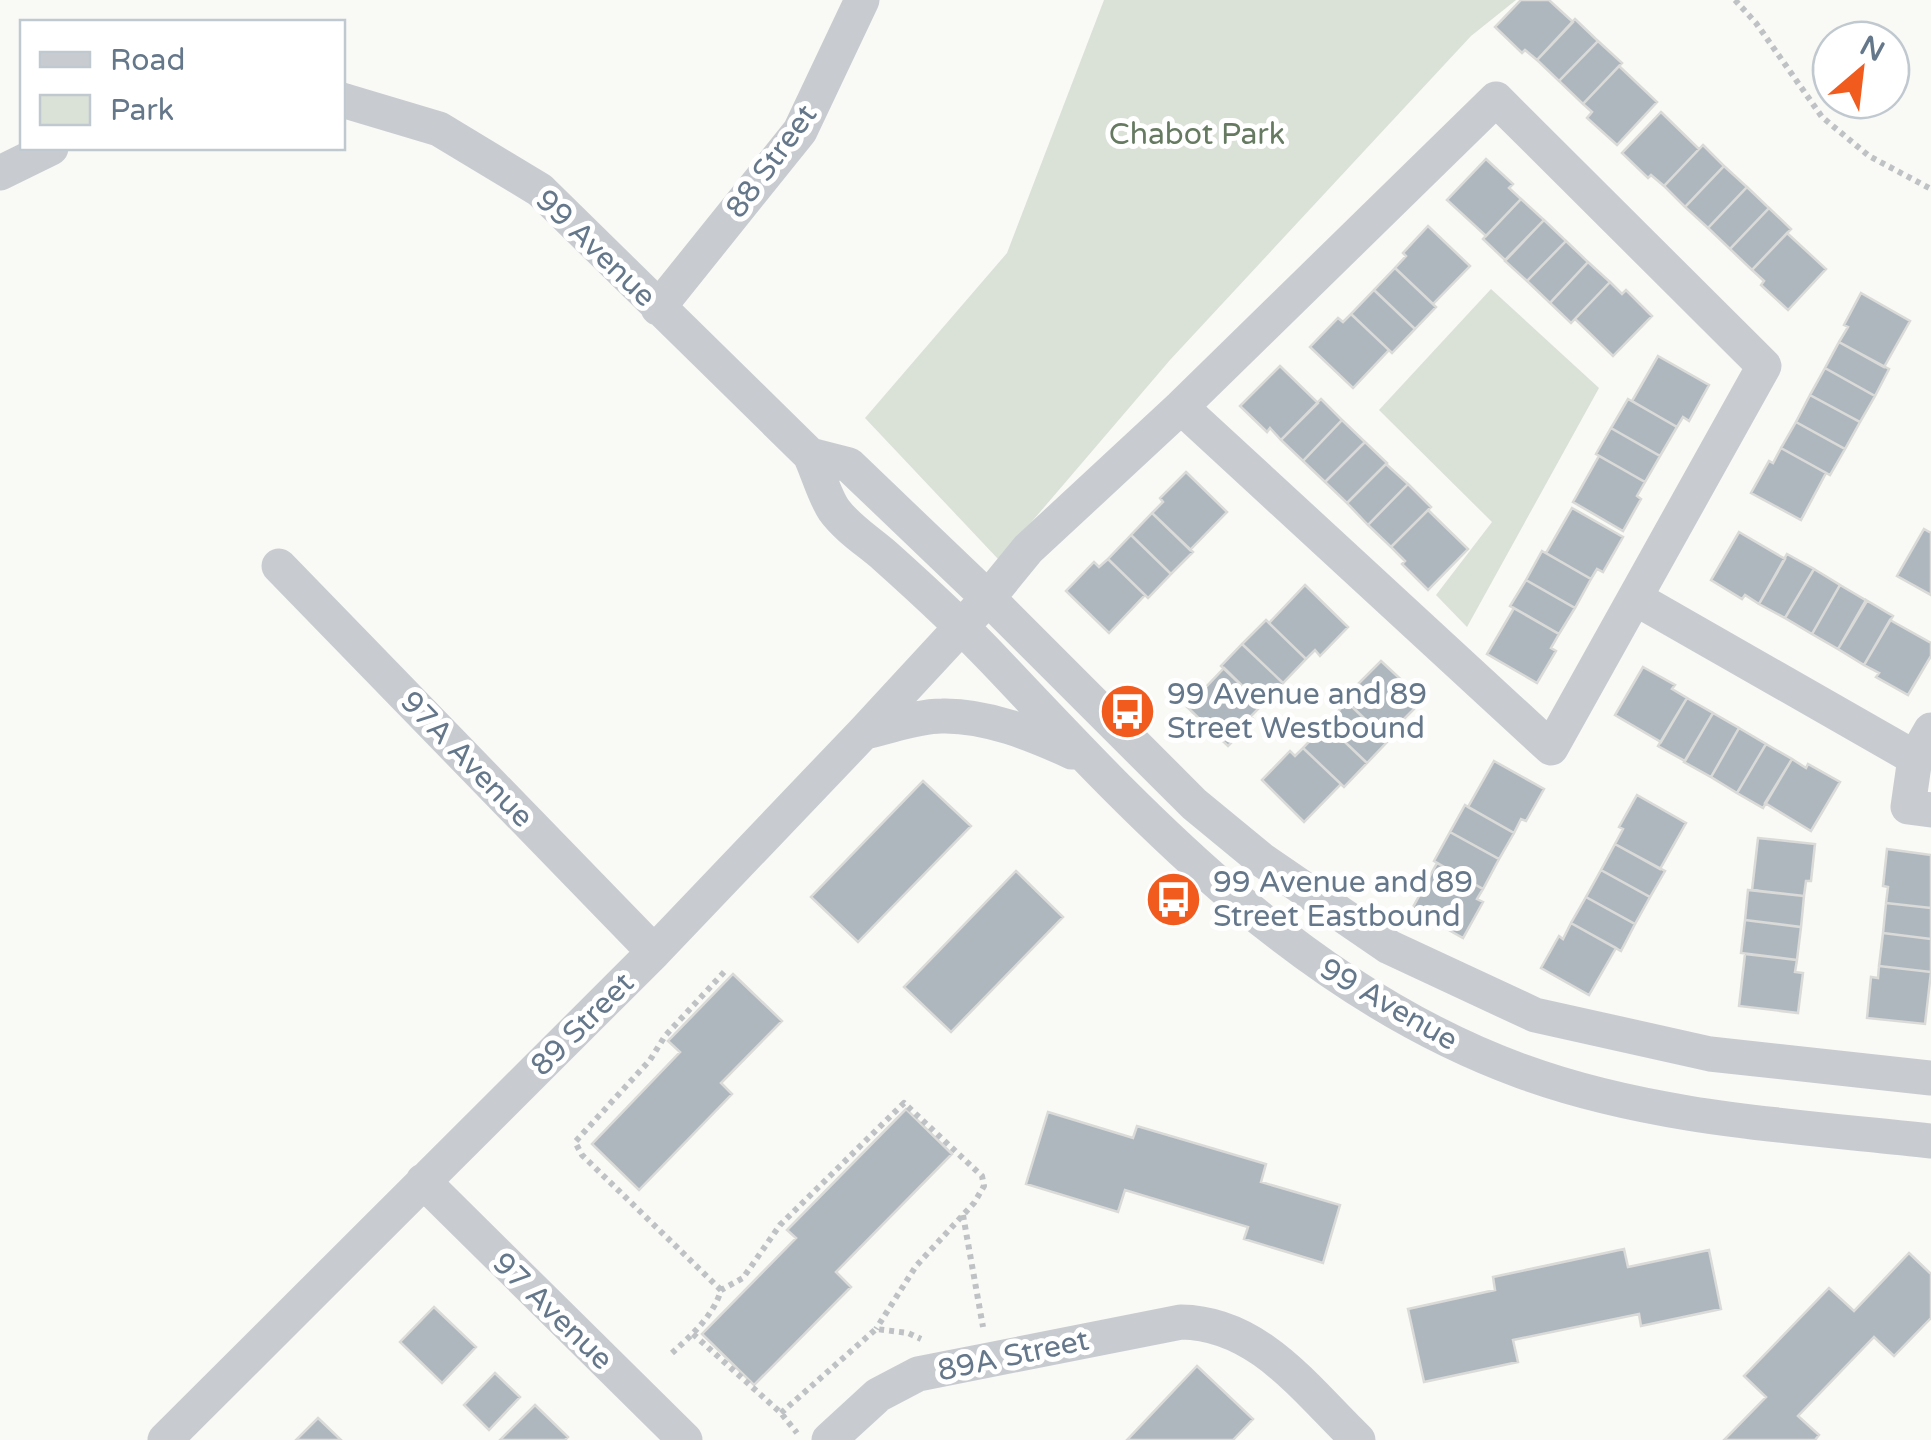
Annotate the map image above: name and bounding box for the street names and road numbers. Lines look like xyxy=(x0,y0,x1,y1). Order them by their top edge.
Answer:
street label: 88 Street xyxy=(718,97,825,225)
street label: 99 Avenue xyxy=(528,182,663,315)
street label: 97A Avenue xyxy=(392,683,541,835)
street label: 99 Avenue xyxy=(1313,950,1464,1059)
street label: 89 Street xyxy=(523,965,642,1084)
street label: 97 Avenue xyxy=(485,1245,620,1378)
street label: 89A Street xyxy=(934,1321,1092,1390)

